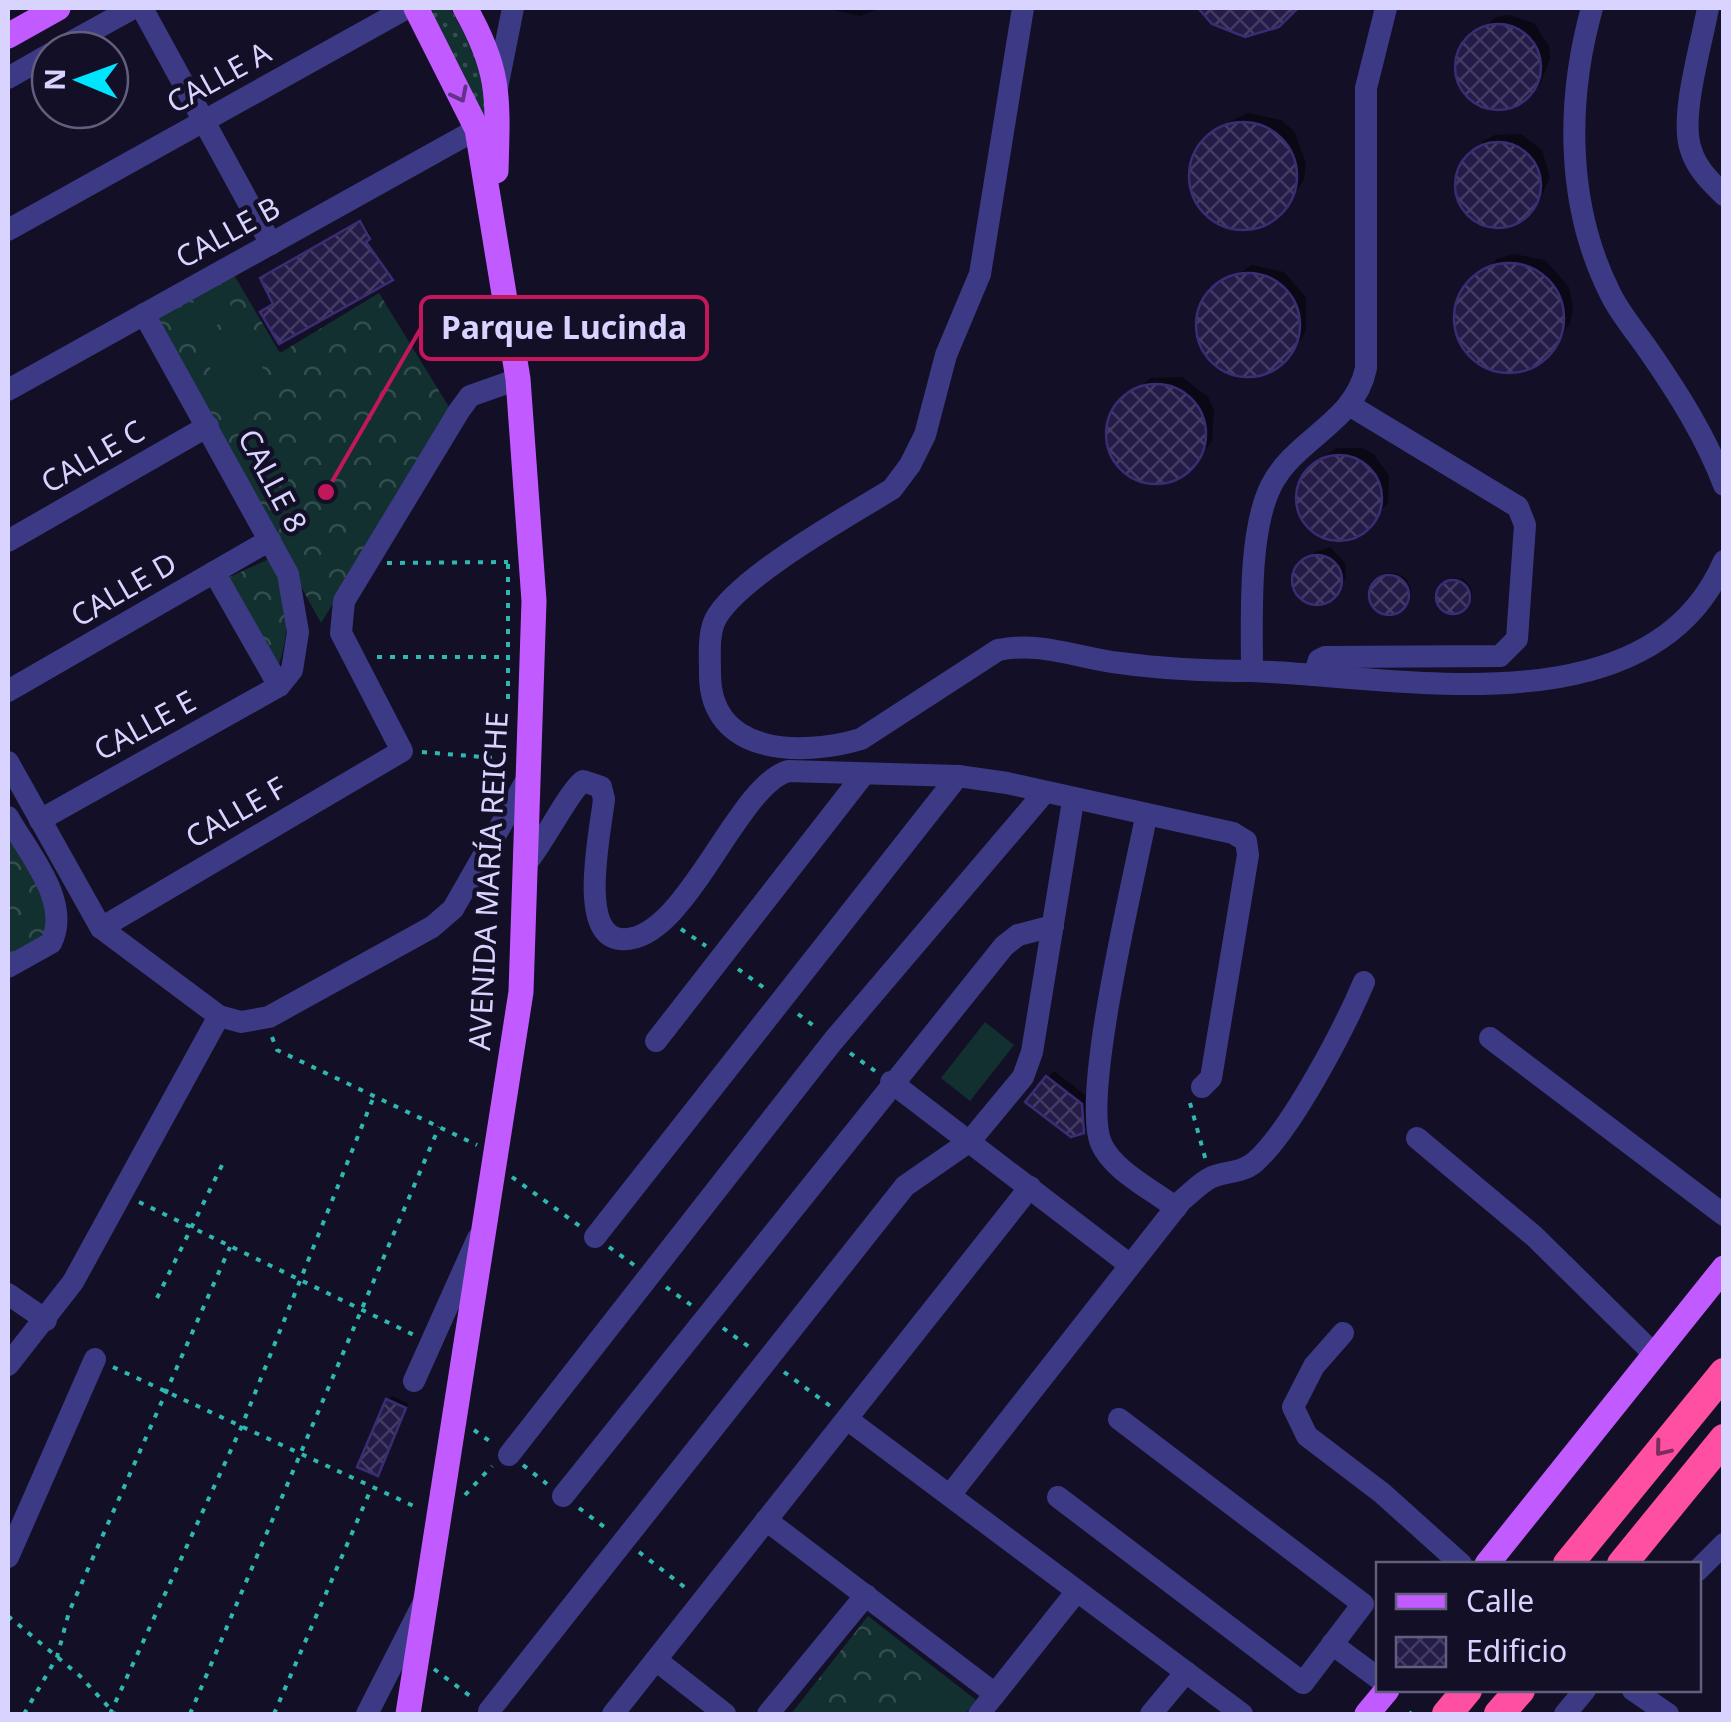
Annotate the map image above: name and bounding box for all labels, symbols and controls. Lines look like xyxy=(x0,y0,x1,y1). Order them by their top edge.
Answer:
north arrow xyxy=(30,30,130,130)
street label: CALLE A xyxy=(159,31,278,122)
text: N xyxy=(35,68,73,91)
one-way arrow xyxy=(448,84,467,102)
street label: CALLE B xyxy=(168,186,287,277)
callout: Parque Lucinda xyxy=(421,297,707,359)
text: Parque Lucinda xyxy=(441,305,687,348)
street label: CALLE C xyxy=(33,410,151,502)
street label: CALLE 8 xyxy=(229,422,318,539)
street label: CALLE D xyxy=(63,542,184,635)
street label: CALLE E xyxy=(86,680,203,769)
street label: AVENIDA MARÍA REICHE xyxy=(458,710,517,1051)
street label: CALLE F xyxy=(178,767,293,857)
one-way arrow xyxy=(1656,1437,1674,1455)
legend xyxy=(1376,1562,1701,1692)
text: Calle xyxy=(1466,1580,1534,1621)
text: Edificio xyxy=(1466,1630,1567,1671)

